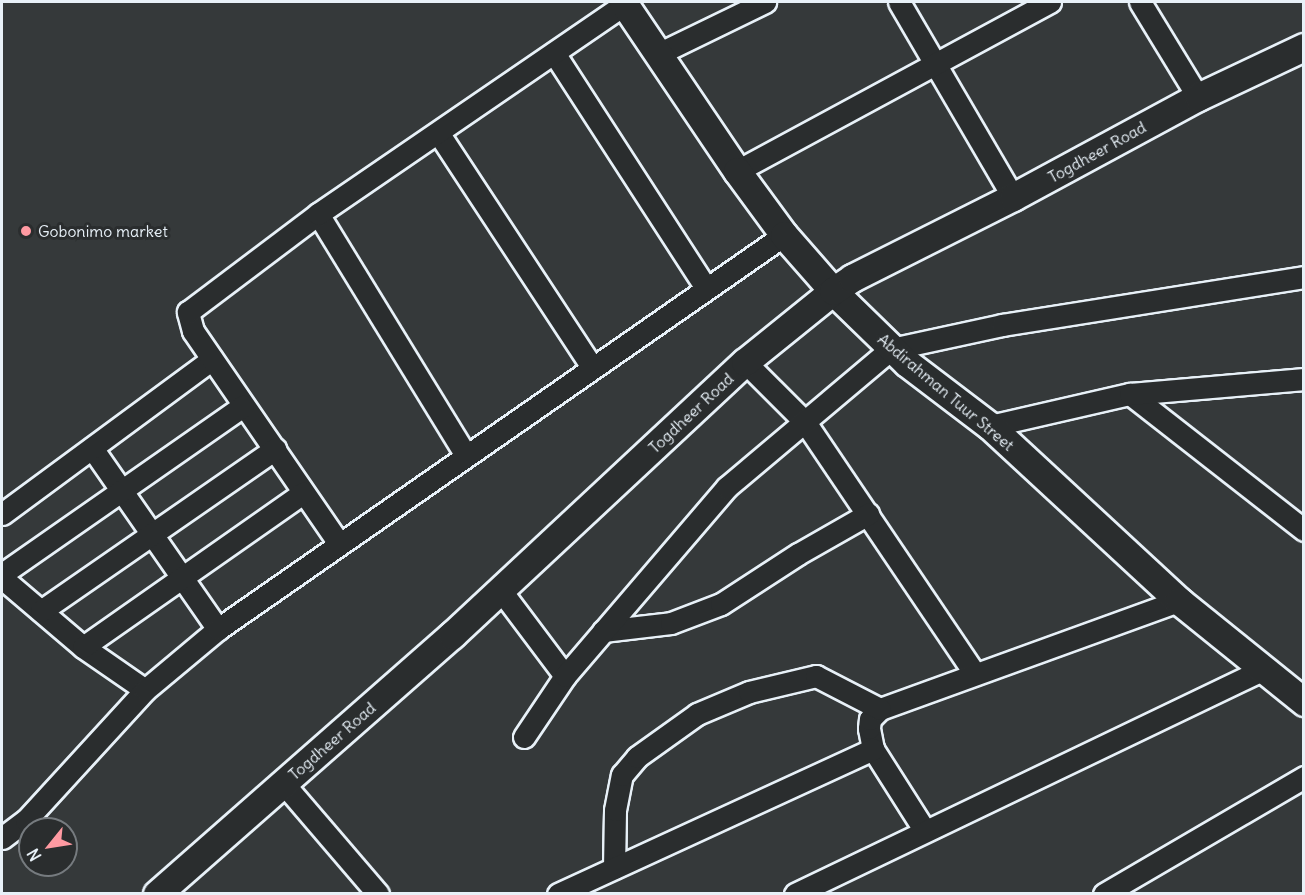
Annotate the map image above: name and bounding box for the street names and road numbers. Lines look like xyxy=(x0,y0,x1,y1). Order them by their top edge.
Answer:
street label: Togdheer Road xyxy=(1045,117,1149,187)
street label: Abdirahman Tuur Street xyxy=(874,329,1018,455)
street label: Togdheer Road xyxy=(645,369,737,457)
street label: Togdheer Road xyxy=(285,698,379,784)

